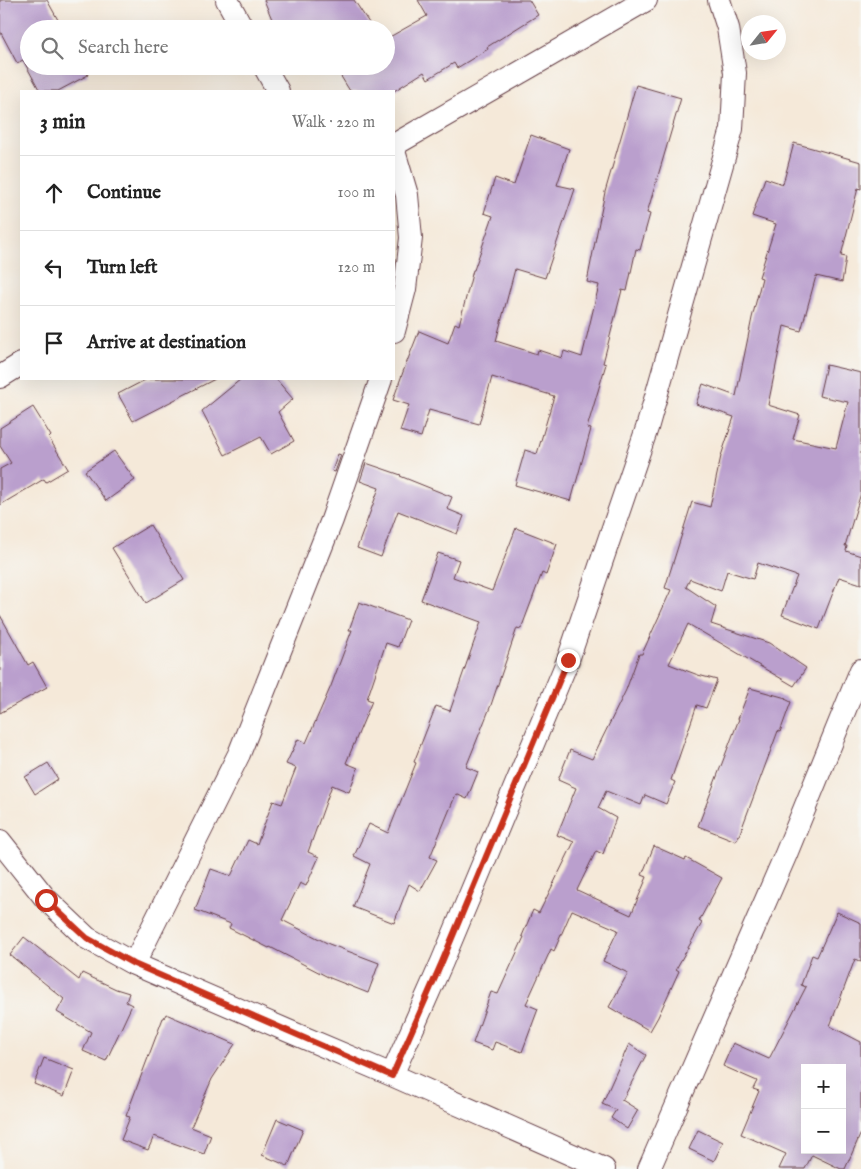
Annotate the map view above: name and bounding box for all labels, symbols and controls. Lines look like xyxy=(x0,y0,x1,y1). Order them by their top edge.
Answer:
north arrow xyxy=(741,15,786,60)
search box xyxy=(20,20,395,75)
icon: search xyxy=(38,34,66,62)
text: Search here xyxy=(78,36,169,60)
text: 3 min xyxy=(40,109,85,136)
text: Walk · 220 m xyxy=(292,113,375,133)
icon: ahead xyxy=(40,179,68,207)
text: Continue xyxy=(87,181,161,205)
text: 100 m xyxy=(338,183,375,203)
icon: left xyxy=(40,254,68,282)
text: Turn left xyxy=(87,256,158,280)
text: 120 m xyxy=(338,258,375,278)
icon: arrive xyxy=(40,329,68,357)
text: Arrive at destination xyxy=(87,331,246,355)
route end xyxy=(557,649,580,672)
route start xyxy=(35,889,58,912)
map controls xyxy=(801,1064,846,1154)
button: + xyxy=(801,1064,846,1109)
button: − xyxy=(801,1109,846,1154)

